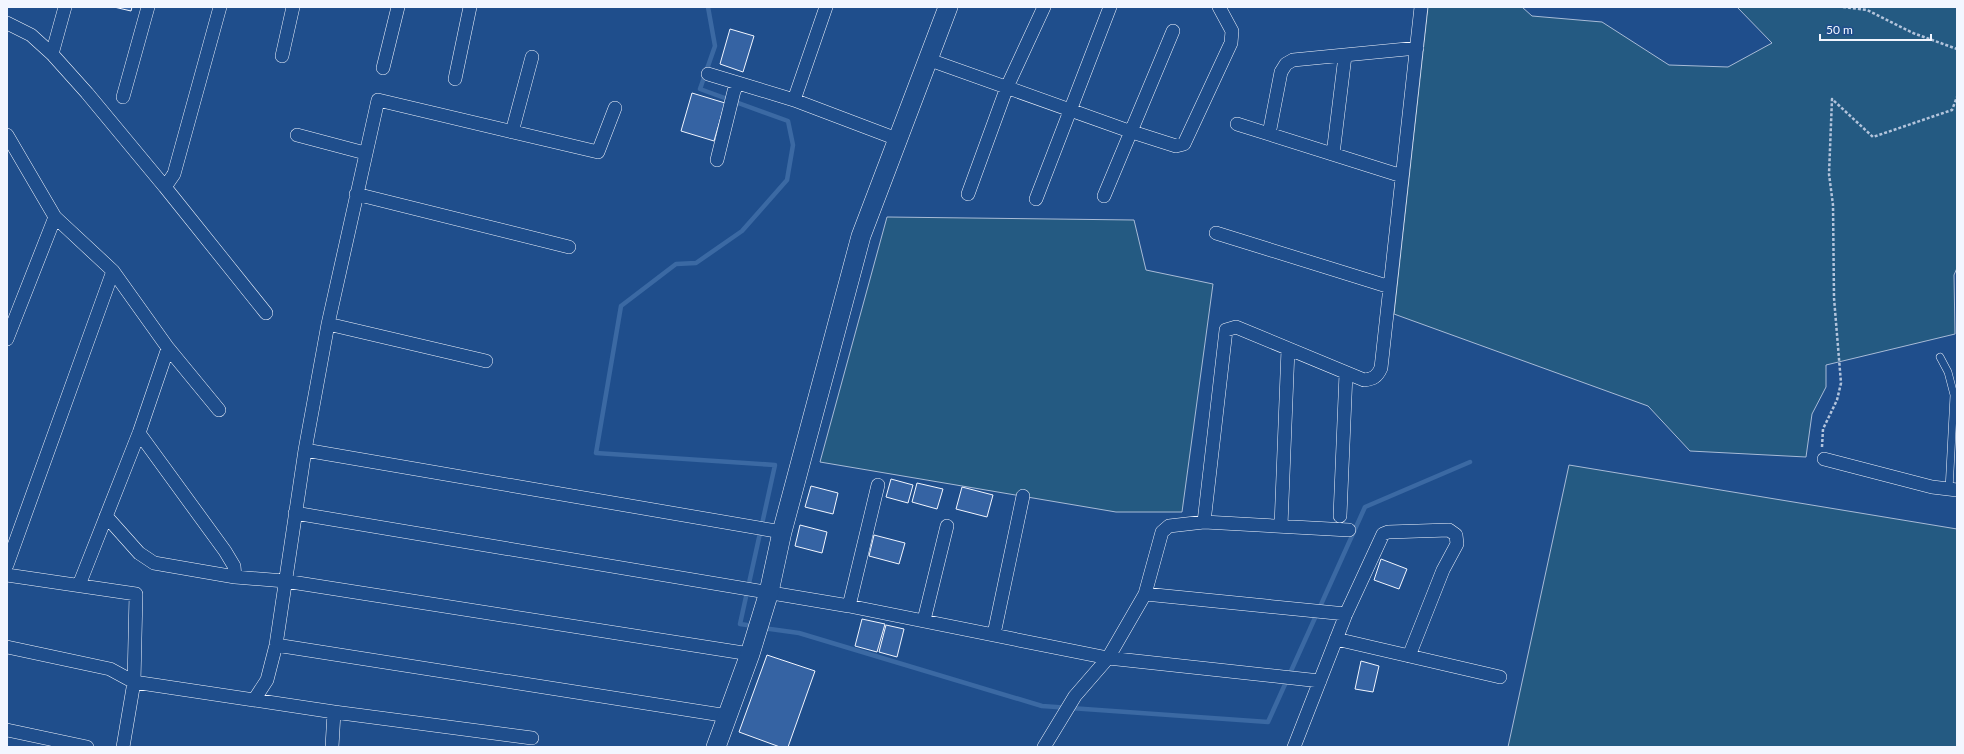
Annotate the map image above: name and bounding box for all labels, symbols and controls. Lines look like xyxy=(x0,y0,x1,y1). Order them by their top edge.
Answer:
scale bar xyxy=(1820,16,1931,42)
text: 50 m xyxy=(1826,22,1853,37)

